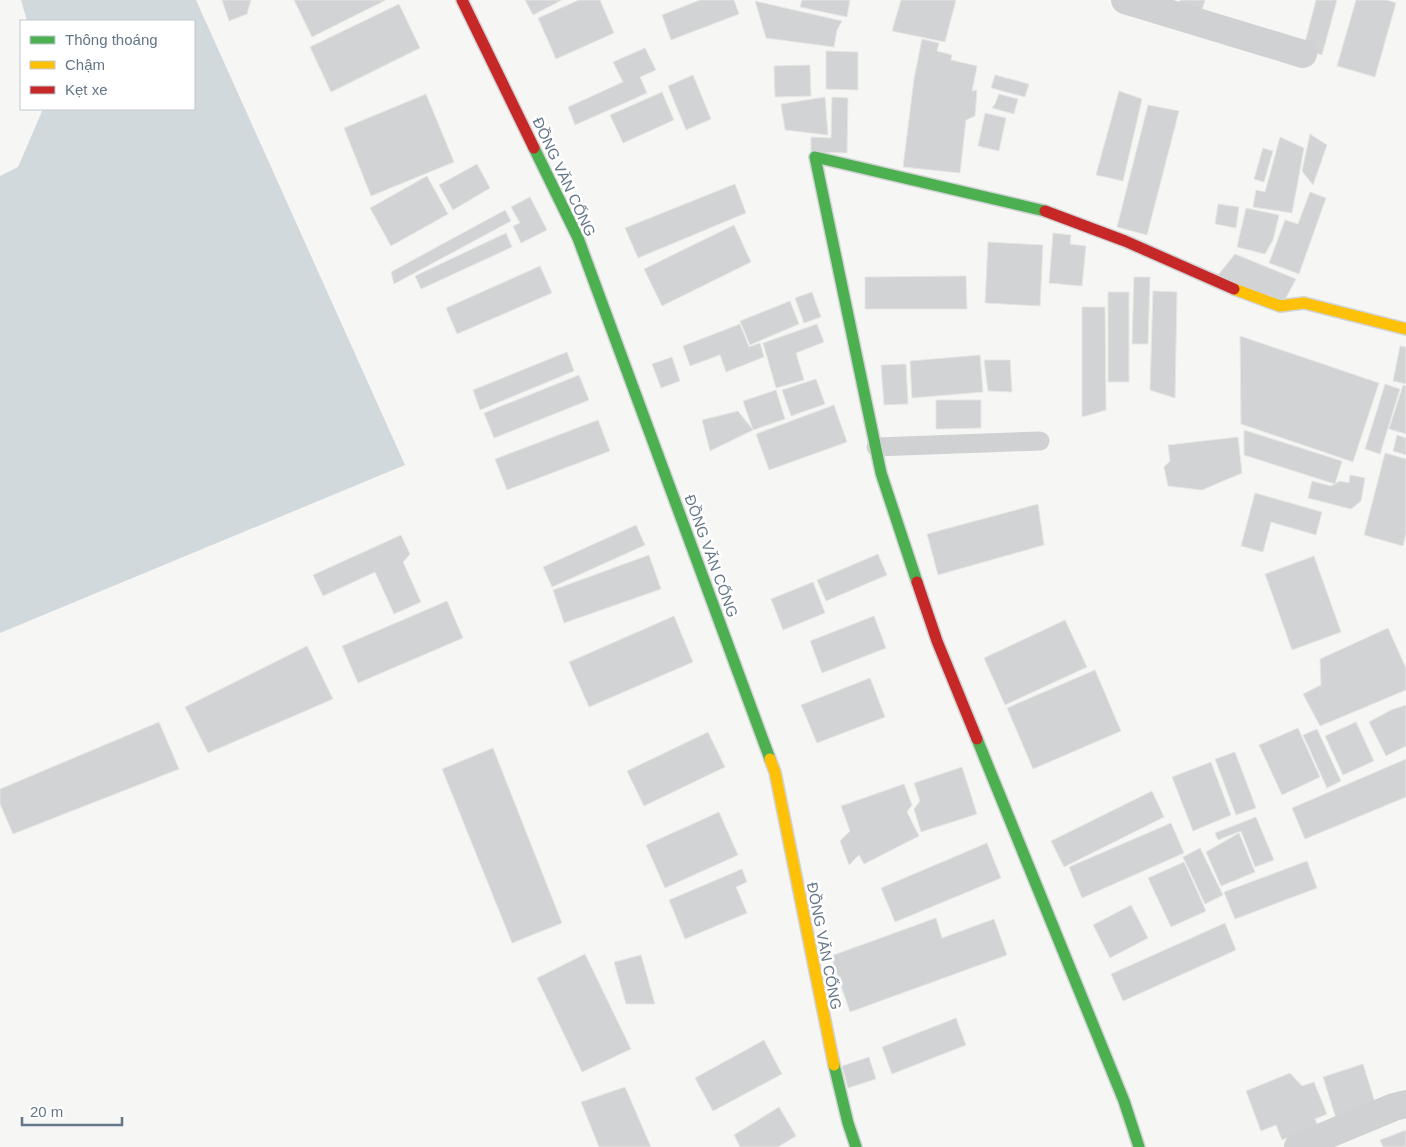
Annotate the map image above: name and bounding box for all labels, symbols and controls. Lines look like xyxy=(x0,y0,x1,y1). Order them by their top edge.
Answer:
legend xyxy=(20,20,195,110)
text: Thông thoáng xyxy=(65,31,158,48)
text: Chậm xyxy=(65,56,105,73)
text: Kẹt xe xyxy=(65,81,108,98)
street label: ĐỒNG VĂN CỐNG xyxy=(529,115,599,239)
street label: ĐỒNG VĂN CỐNG xyxy=(681,492,742,619)
street label: ĐỒNG VĂN CỐNG xyxy=(804,881,845,1011)
scale bar xyxy=(22,1094,122,1126)
text: 20 m xyxy=(30,1103,63,1120)

